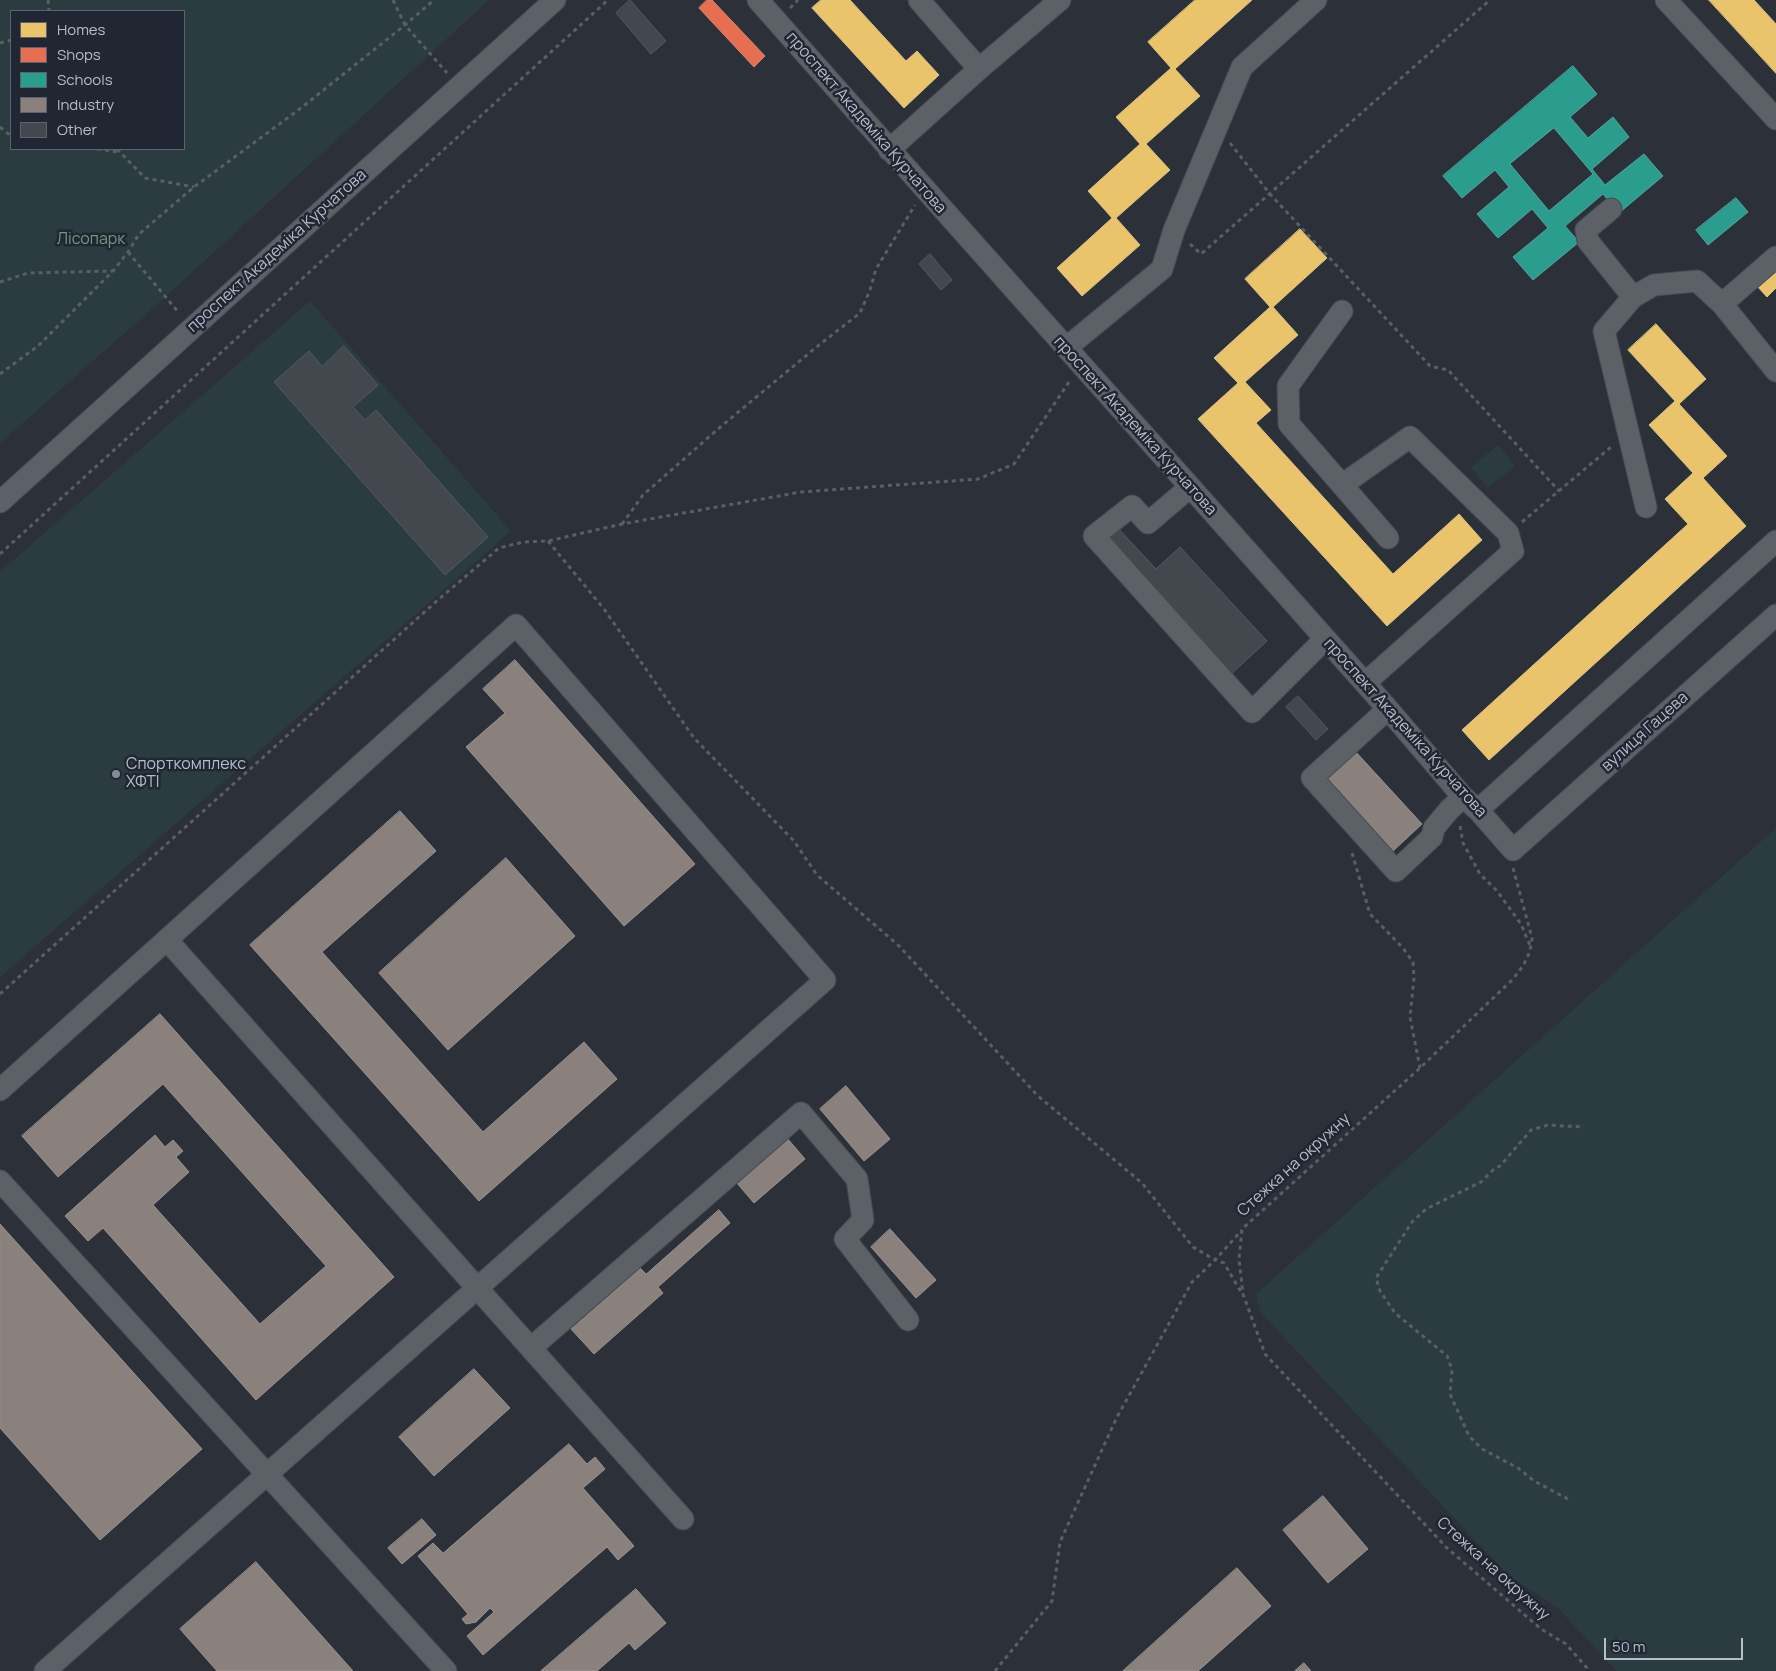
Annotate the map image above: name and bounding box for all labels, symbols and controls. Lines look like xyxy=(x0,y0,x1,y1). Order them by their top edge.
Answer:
legend xyxy=(10,10,185,150)
text: Homes xyxy=(57,19,105,40)
street label: проспект Академіка Курчатова xyxy=(782,28,950,218)
text: Shops xyxy=(57,44,101,65)
text: Schools xyxy=(57,69,113,90)
text: Industry xyxy=(57,94,114,115)
text: Other xyxy=(57,119,97,140)
street label: проспект Академіка Курчатова xyxy=(184,166,370,336)
park label: Лісопарк xyxy=(57,230,125,250)
street label: проспект Академіка Курчатова xyxy=(1050,333,1220,519)
street label: проспект Академіка Курчатова xyxy=(1320,635,1490,821)
street label: вулиця Гацева xyxy=(1598,688,1692,776)
place label: Спорткомплекс ХФТІ xyxy=(126,755,246,793)
marker: Спорткомплекс ХФТІ xyxy=(110,768,122,780)
street label: Стежка на окружну xyxy=(1234,1109,1354,1221)
street label: Стежка на окружну xyxy=(1433,1513,1553,1625)
scale bar xyxy=(1606,1628,1745,1660)
text: 50 m xyxy=(1612,1636,1646,1657)

